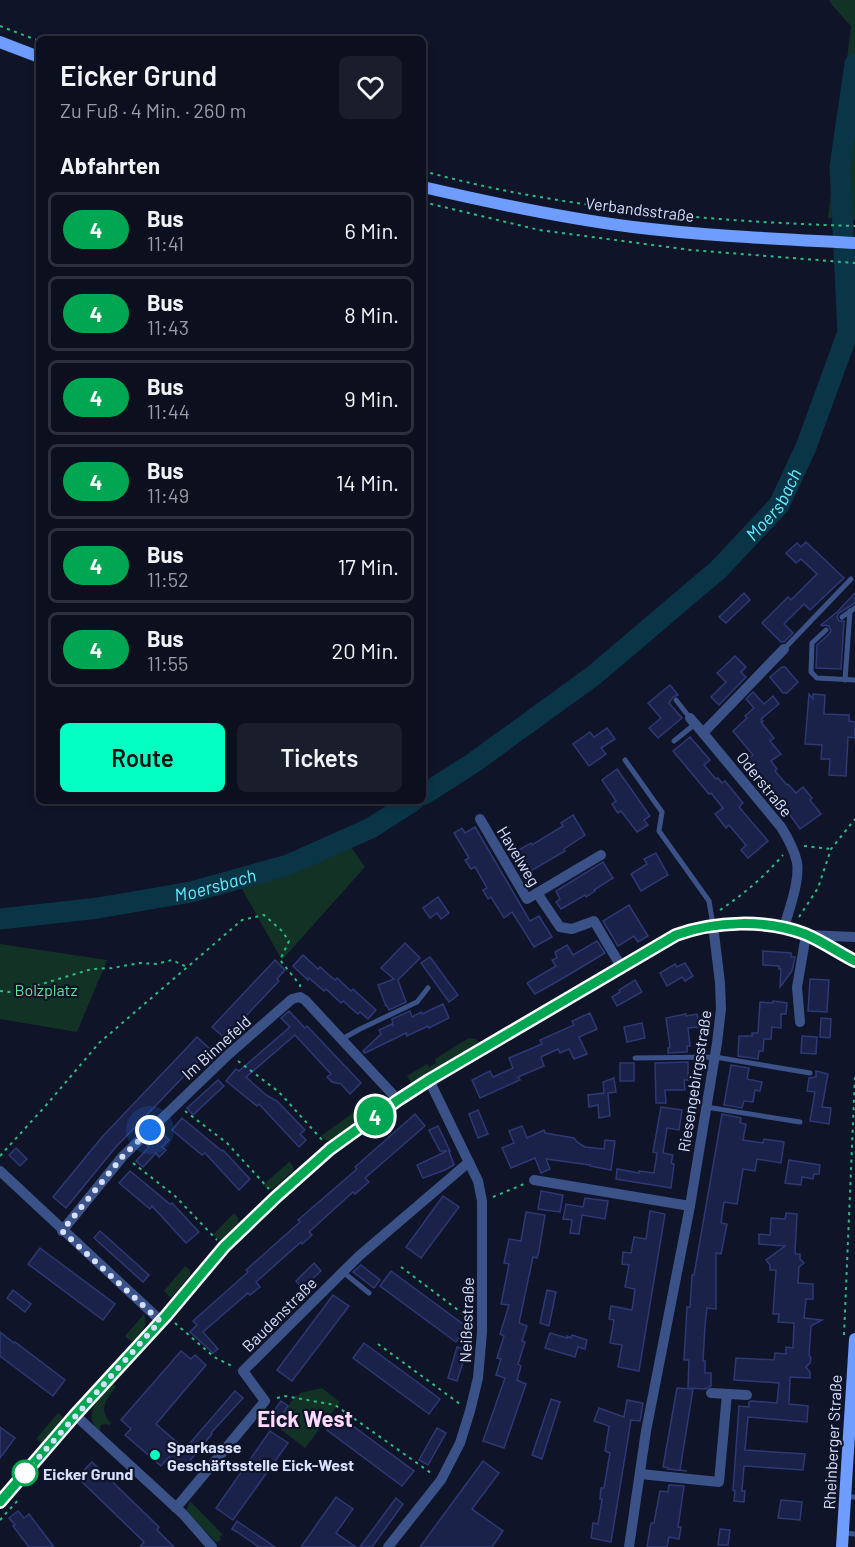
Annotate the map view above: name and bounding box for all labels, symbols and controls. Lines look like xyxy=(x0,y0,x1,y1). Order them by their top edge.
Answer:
button: heart xyxy=(339,56,402,119)
text: Eicker Grund xyxy=(60,58,217,92)
text: Zu Fuß · 4 Min. · 260 m xyxy=(60,98,246,122)
text: Abfahrten xyxy=(60,152,160,178)
street label: Verbandsstraße xyxy=(584,193,696,225)
text: Bus xyxy=(147,205,184,231)
text: 4 xyxy=(90,217,102,242)
text: 6 Min. xyxy=(344,217,399,243)
text: 11:41 xyxy=(147,231,184,255)
text: Bus xyxy=(147,289,184,315)
text: 4 xyxy=(90,301,102,326)
text: 8 Min. xyxy=(344,301,399,327)
text: 11:43 xyxy=(147,315,189,339)
text: Bus xyxy=(147,373,184,399)
text: 4 xyxy=(90,385,102,410)
text: 9 Min. xyxy=(344,385,399,411)
text: 11:44 xyxy=(147,399,190,423)
text: Bus xyxy=(147,457,184,483)
water label: Moersbach xyxy=(741,465,806,545)
text: 4 xyxy=(90,469,102,494)
text: 14 Min. xyxy=(336,469,399,495)
text: 11:49 xyxy=(147,483,189,507)
text: Bus xyxy=(147,541,184,567)
text: 4 xyxy=(90,553,102,578)
text: 17 Min. xyxy=(338,553,399,579)
text: 11:52 xyxy=(147,567,189,591)
text: Bus xyxy=(147,625,184,651)
text: 4 xyxy=(90,637,102,662)
text: 20 Min. xyxy=(332,637,399,663)
text: 11:55 xyxy=(147,651,188,675)
button: Route xyxy=(60,723,225,792)
button: Tickets xyxy=(237,723,402,792)
street label: Oderstraße xyxy=(733,748,797,820)
street label: Havelweg xyxy=(494,823,544,889)
water label: Moersbach xyxy=(173,863,258,906)
park label: Bolzplatz xyxy=(14,980,78,999)
street label: Riesengebirgsstraße xyxy=(673,1009,715,1153)
street label: Im Binnefeld xyxy=(178,1011,254,1083)
line badge: 4 xyxy=(356,1096,394,1136)
text: 4 xyxy=(369,1104,381,1129)
your location xyxy=(135,1115,165,1145)
street label: Baudenstraße xyxy=(238,1273,320,1355)
street label: Neißestraße xyxy=(455,1277,477,1363)
street label: Rheinberger Straße xyxy=(819,1374,845,1510)
district label: Eick West xyxy=(257,1405,353,1431)
place label: Sparkasse Geschäftsstelle Eick-West xyxy=(167,1437,354,1474)
marker: Sparkasse Geschäftsstelle Eick-West xyxy=(148,1448,162,1462)
marker: Eicker Grund xyxy=(12,1460,38,1486)
place label: Eicker Grund xyxy=(43,1464,133,1483)

